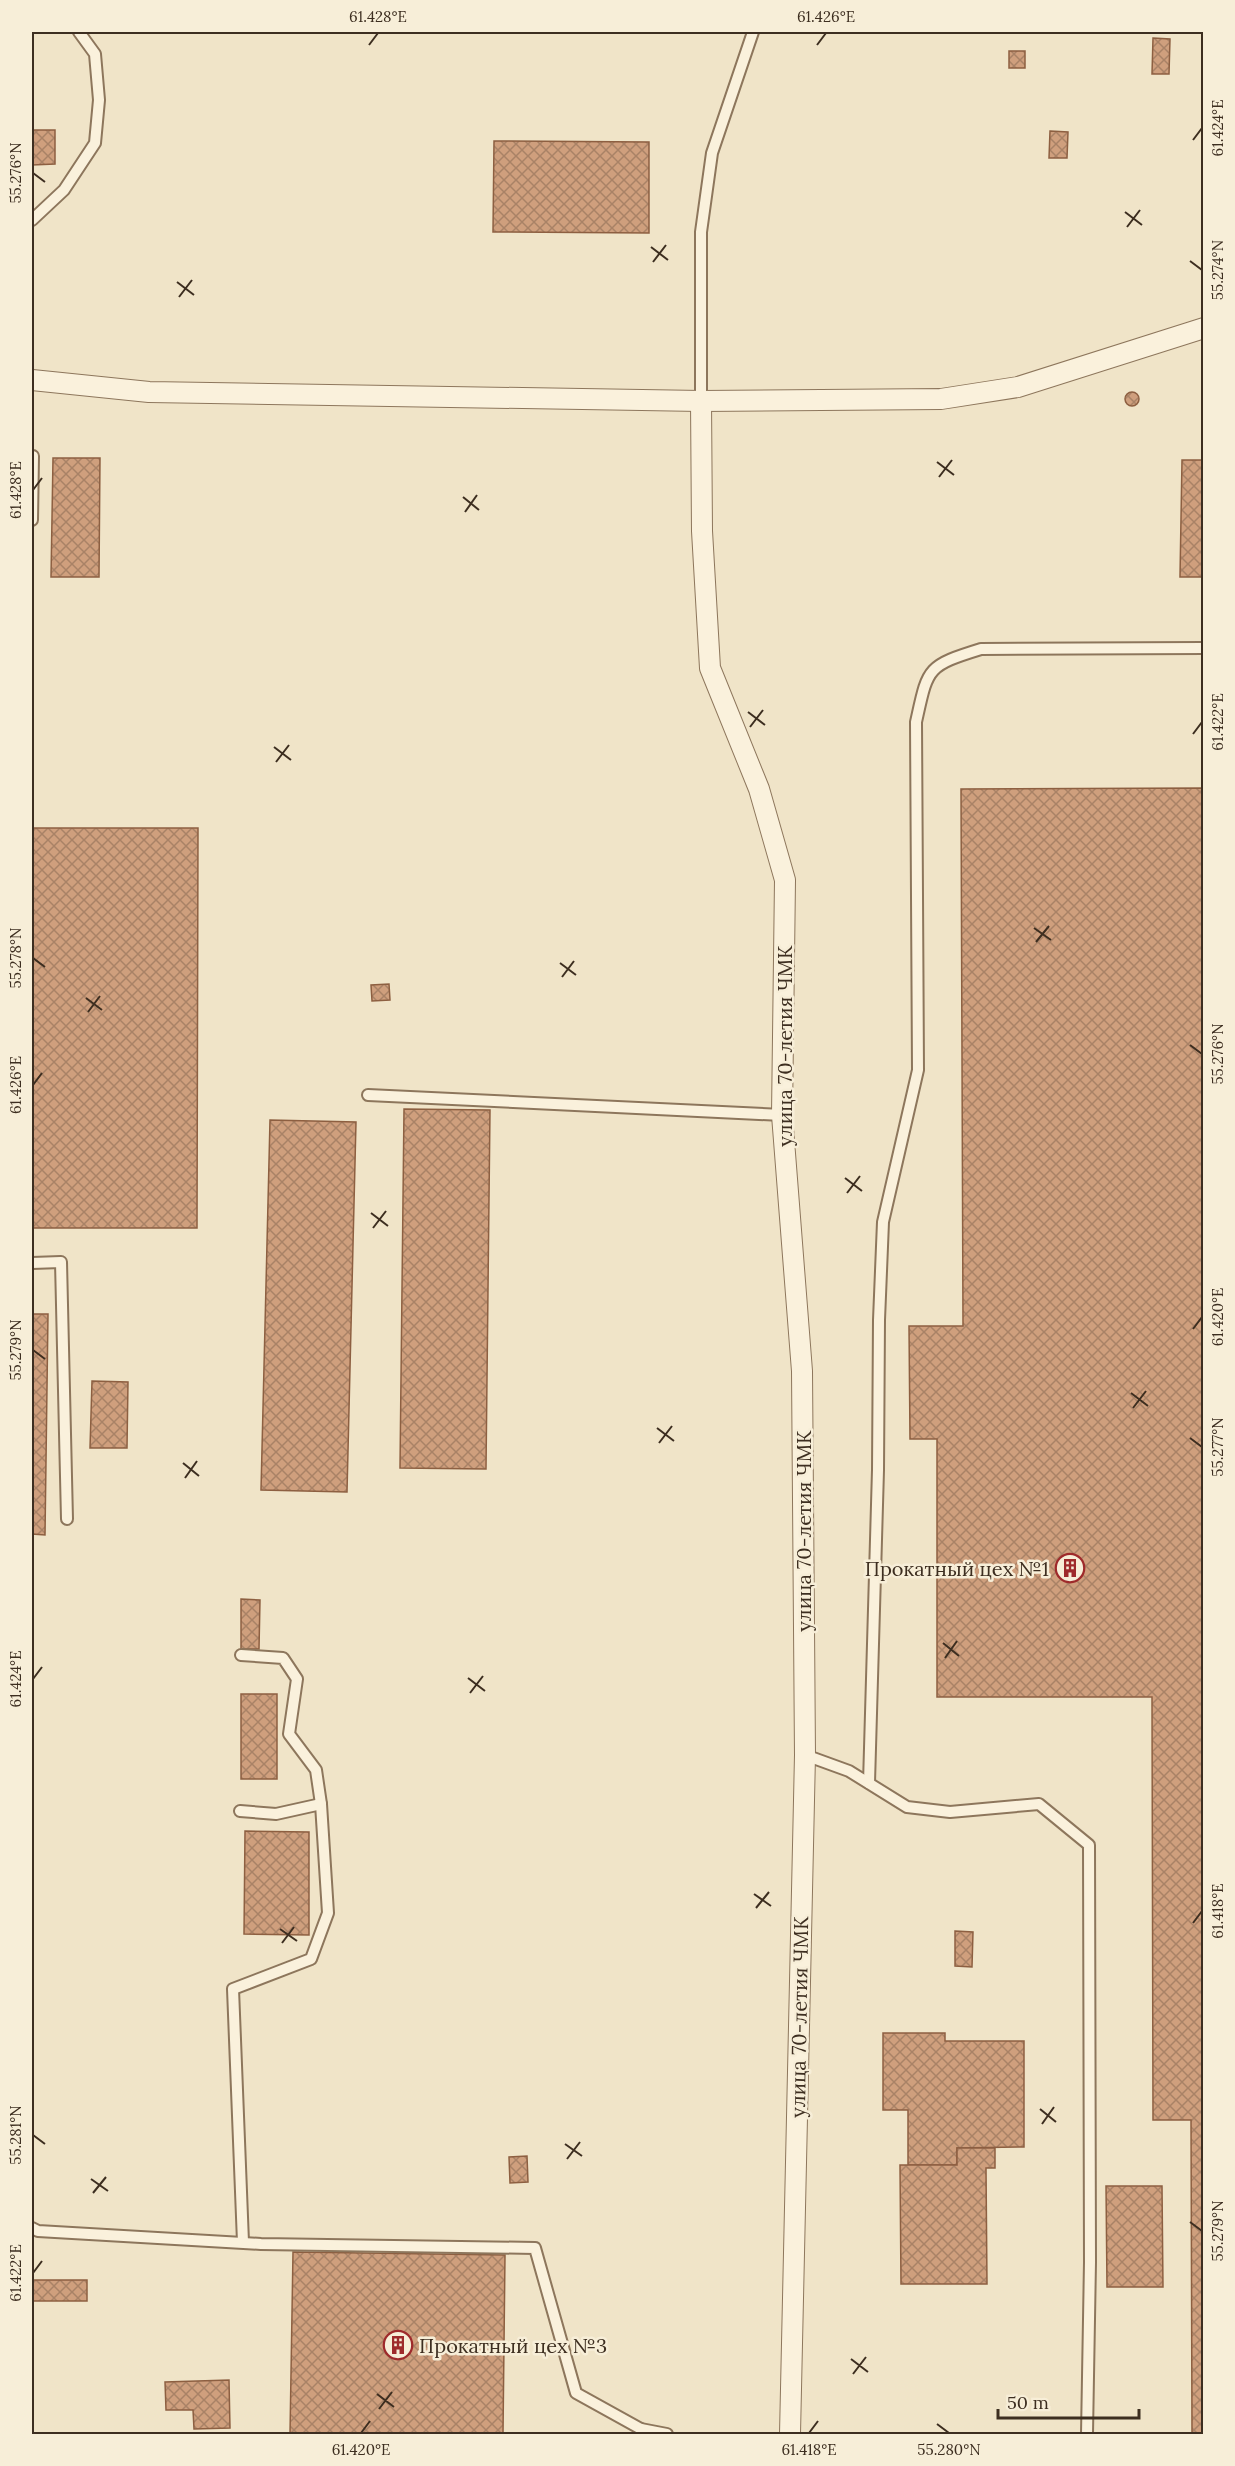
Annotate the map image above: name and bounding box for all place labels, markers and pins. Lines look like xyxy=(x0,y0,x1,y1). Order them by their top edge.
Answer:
building icon: Прокатный цех №1 xyxy=(1054,1552,1086,1584)
place label: Прокатный цех №1 xyxy=(865,1556,1049,1581)
building icon: Прокатный цех №3 xyxy=(382,2329,414,2361)
place label: Прокатный цех №3 xyxy=(419,2333,607,2358)

